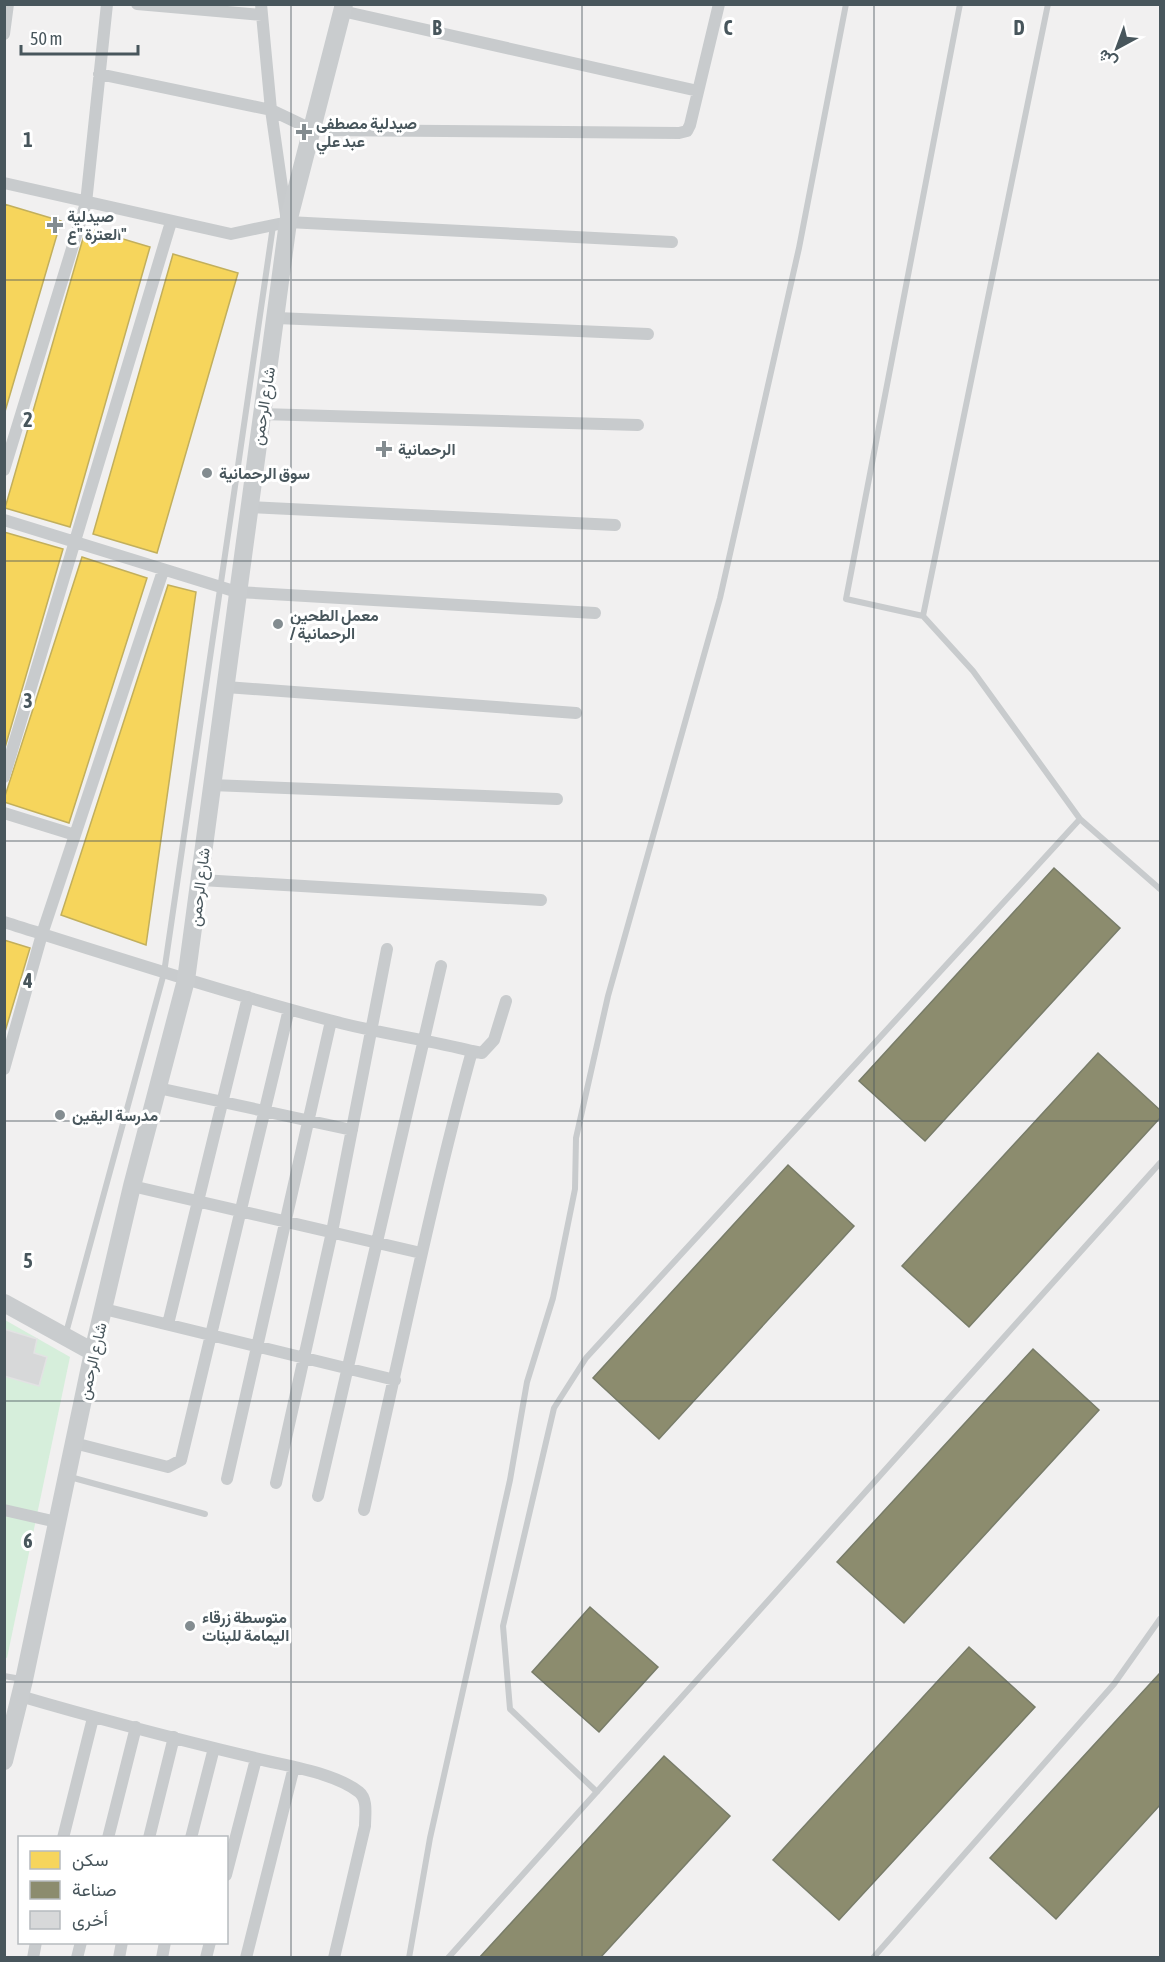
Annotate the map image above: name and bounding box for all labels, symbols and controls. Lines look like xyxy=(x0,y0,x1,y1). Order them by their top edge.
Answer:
text: B xyxy=(432,16,442,39)
text: C xyxy=(724,16,733,39)
text: D xyxy=(1013,16,1025,39)
scale bar xyxy=(21,18,138,56)
north arrow xyxy=(1087,18,1147,78)
text: 50 m xyxy=(30,28,62,49)
text: ش xyxy=(1094,45,1121,72)
place label: صيدلية مصطفى عبد علي xyxy=(316,114,417,155)
marker: صيدلية مصطفى عبد علي xyxy=(297,125,311,139)
text: 1 xyxy=(23,128,33,151)
place label: صيدلية العترة "ع" xyxy=(67,207,127,245)
marker: صيدلية العترة "ع" xyxy=(48,218,62,232)
street label: شارع الرحمن xyxy=(248,366,281,447)
text: 2 xyxy=(23,408,33,431)
marker: الرحمانية xyxy=(375,440,393,458)
place label: الرحمانية xyxy=(398,440,456,460)
place label: سوق الرحمانية xyxy=(219,464,310,484)
marker: سوق الرحمانية xyxy=(200,466,214,480)
place label: معمل الطحين / الرحمانية xyxy=(290,606,379,644)
marker: معمل الطحين / الرحمانية xyxy=(271,617,285,631)
text: 3 xyxy=(23,689,33,712)
street label: شارع الرحمن xyxy=(185,847,216,928)
text: 4 xyxy=(22,969,33,992)
place label: مدرسة اليقين xyxy=(72,1106,158,1126)
marker: مدرسة اليقين xyxy=(53,1108,67,1122)
text: 5 xyxy=(23,1249,33,1272)
street label: شارع الرحمن xyxy=(74,1320,113,1402)
text: 6 xyxy=(23,1529,33,1552)
place label: متوسطة زرقاء اليمامة للبنات xyxy=(202,1608,289,1645)
marker: متوسطة زرقاء اليمامة للبنات xyxy=(183,1619,197,1633)
legend xyxy=(18,1836,228,1944)
text: سكن xyxy=(72,1849,108,1871)
text: صناعة xyxy=(72,1879,117,1900)
text: أخرى xyxy=(72,1909,108,1931)

